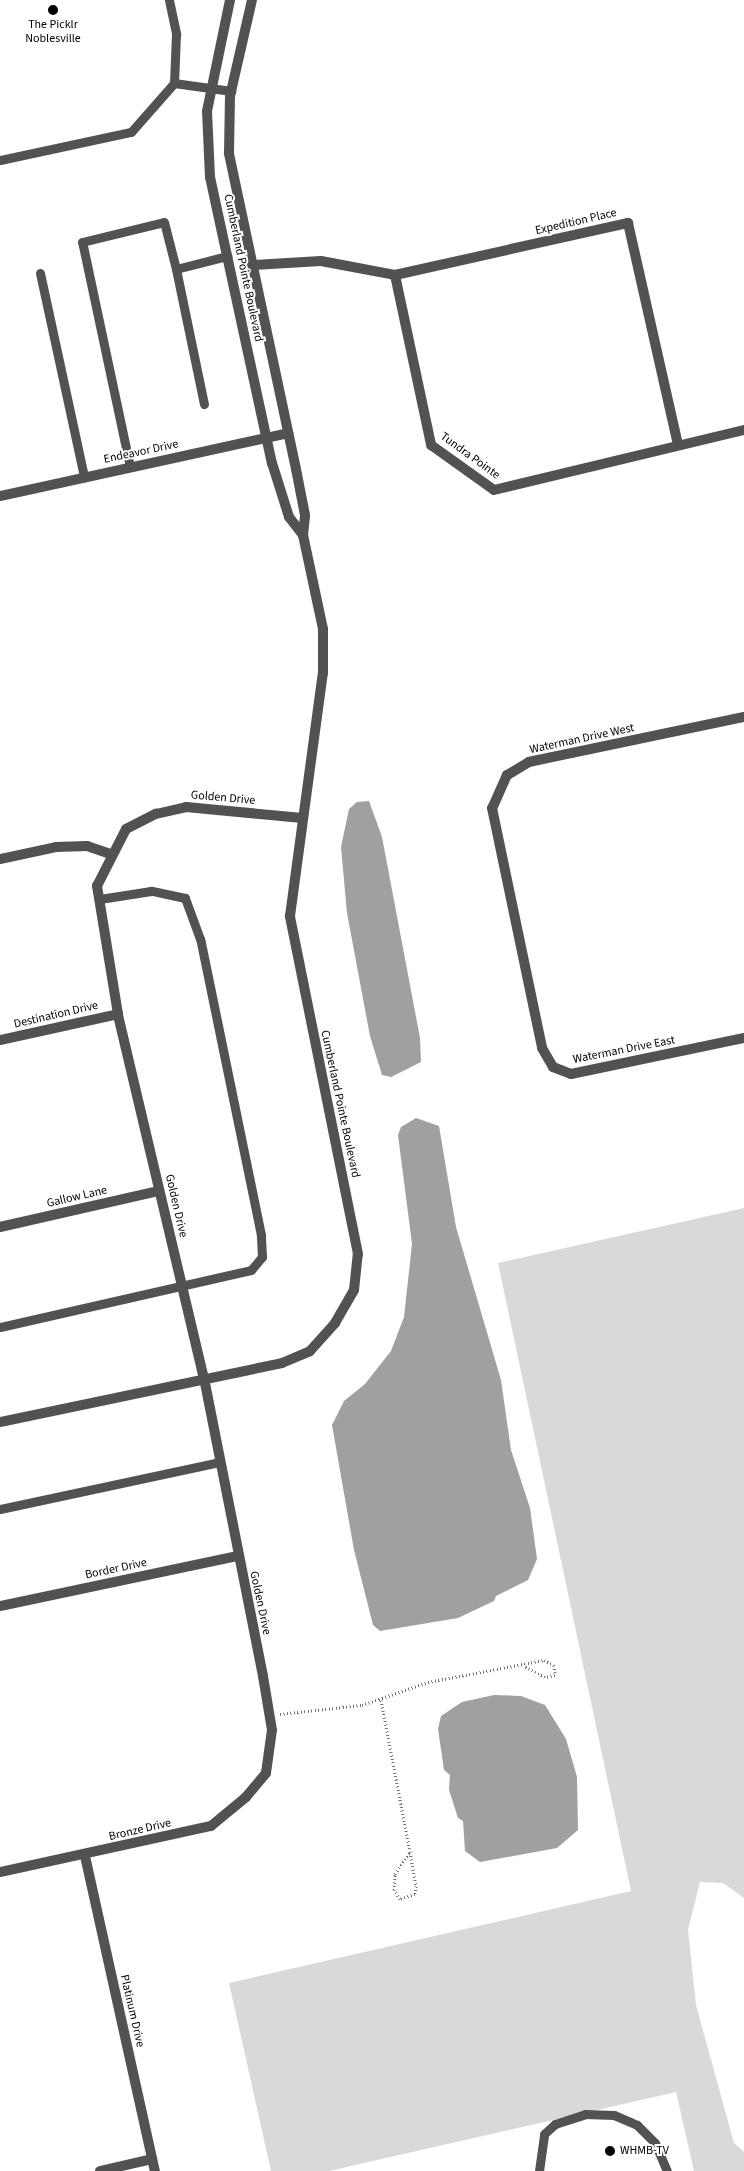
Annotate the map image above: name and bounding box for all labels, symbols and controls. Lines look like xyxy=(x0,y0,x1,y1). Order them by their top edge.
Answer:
marker: The Picklr Noblesville xyxy=(47,4,59,16)
place label: The Picklr Noblesville xyxy=(25,18,81,46)
street label: Cumberland Pointe Boulevard xyxy=(220,193,266,343)
street label: Expedition Place xyxy=(534,206,618,238)
street label: Tundra Pointe xyxy=(437,430,503,482)
street label: Endeavor Drive xyxy=(102,437,180,467)
street label: Waterman Drive West xyxy=(528,721,636,757)
street label: Golden Drive xyxy=(190,788,256,808)
street label: Destination Drive xyxy=(12,998,100,1032)
street label: Cumberland Pointe Boulevard xyxy=(317,1029,363,1179)
street label: Waterman Drive East xyxy=(572,1033,676,1067)
street label: Golden Drive xyxy=(162,1173,190,1239)
street label: Gallow Lane xyxy=(45,1183,109,1211)
street label: Border Drive xyxy=(84,1555,148,1583)
street label: Golden Drive xyxy=(246,1570,274,1636)
street label: Bronze Drive xyxy=(107,1816,173,1844)
street label: Platinum Drive xyxy=(117,1973,147,2049)
place label: WHMB-TV xyxy=(620,2144,669,2158)
marker: WHMB-TV xyxy=(604,2145,616,2157)

